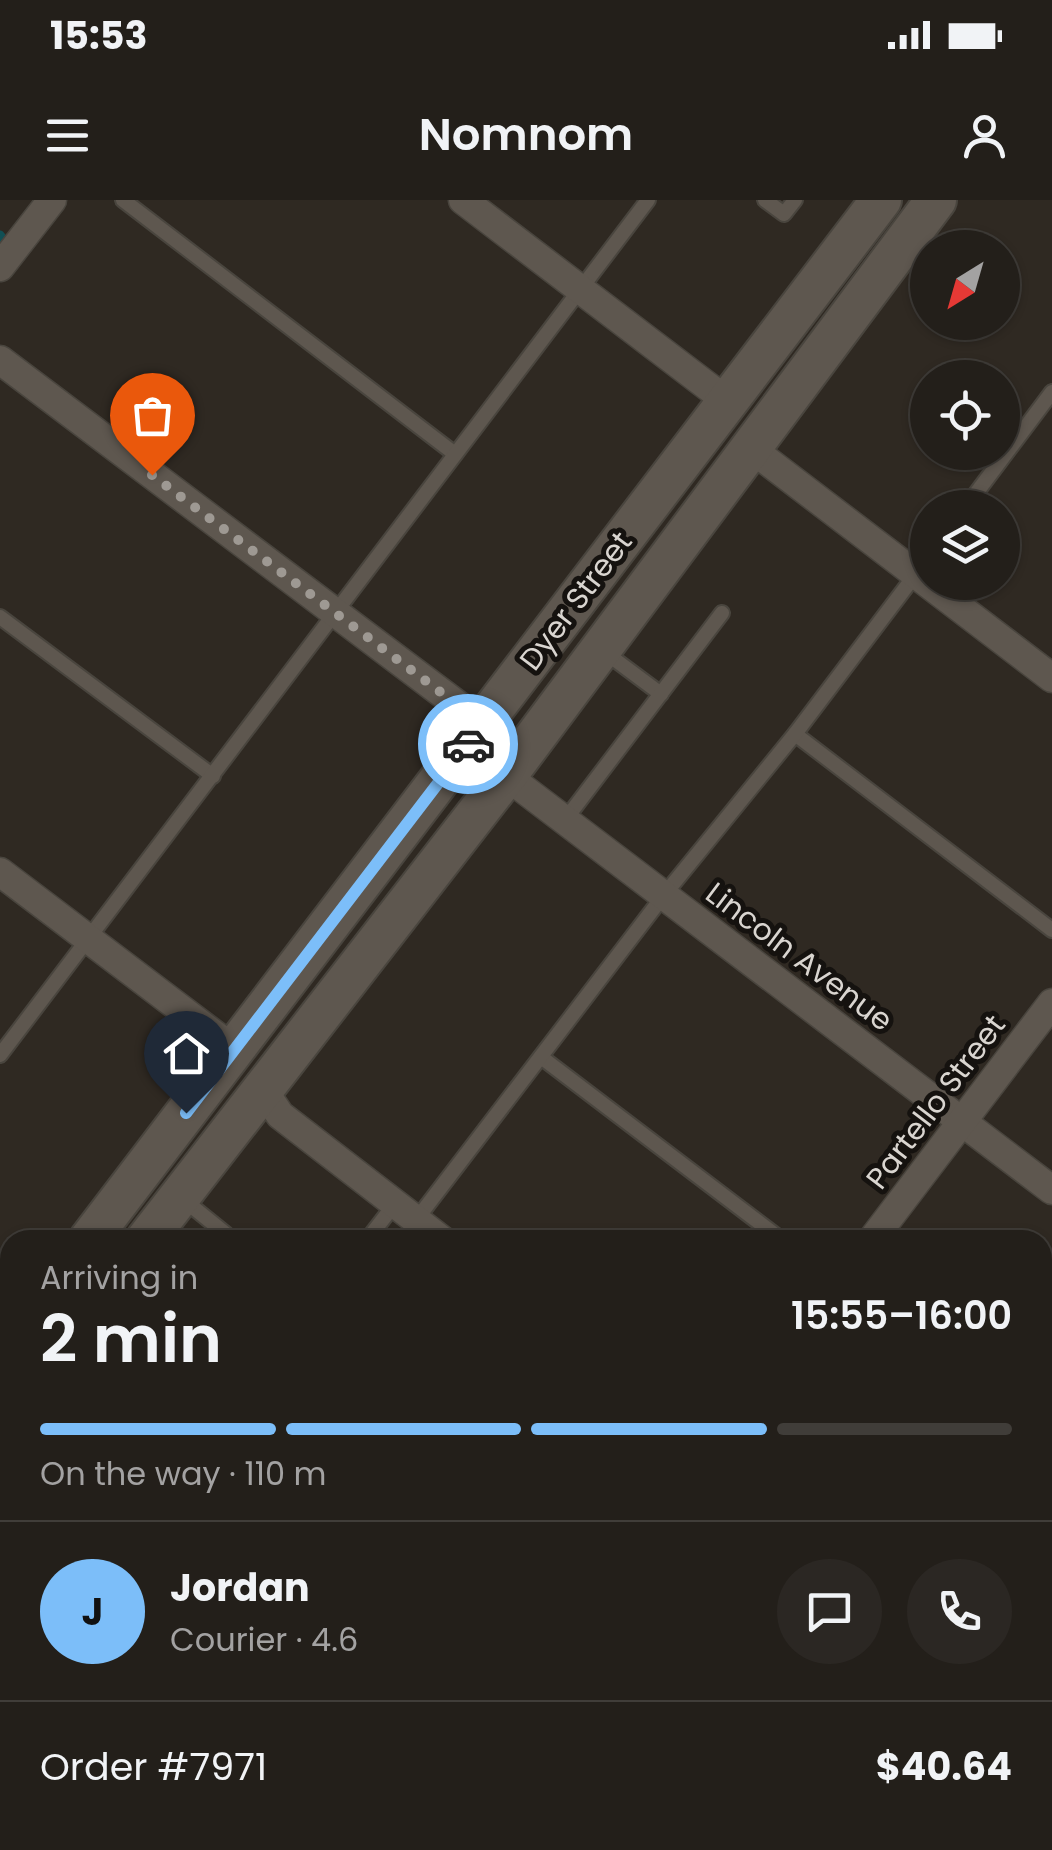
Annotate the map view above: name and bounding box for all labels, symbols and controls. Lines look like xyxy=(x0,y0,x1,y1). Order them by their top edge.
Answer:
text: 15:53 xyxy=(50,9,147,62)
text: Nomnom xyxy=(419,103,633,166)
icon: menu xyxy=(40,108,95,163)
icon: person xyxy=(957,108,1012,163)
north arrow xyxy=(910,230,1020,340)
map controls xyxy=(910,230,1020,600)
button: locate xyxy=(910,360,1020,470)
pin xyxy=(110,373,195,476)
icon: bag xyxy=(125,388,180,443)
button: layers xyxy=(910,490,1020,600)
street label: Dyer Street xyxy=(509,522,642,679)
courier xyxy=(418,694,518,794)
icon: car xyxy=(441,717,496,772)
street label: Lincoln Avenue xyxy=(697,872,902,1041)
street label: Partello Street xyxy=(856,1006,1015,1198)
pin xyxy=(144,1011,229,1114)
icon: home xyxy=(159,1026,214,1081)
text: Arriving in xyxy=(40,1255,198,1300)
text: 15:55–16:00 xyxy=(791,1289,1012,1342)
text: 2 min xyxy=(40,1294,222,1385)
text: On the way · 110 m xyxy=(40,1451,327,1496)
button: chat xyxy=(777,1559,882,1664)
button: phone xyxy=(907,1559,1012,1664)
text: Jordan xyxy=(170,1561,310,1614)
text: J xyxy=(82,1585,103,1638)
text: Courier · 4.6 xyxy=(170,1617,358,1662)
text: Order #7971 xyxy=(40,1740,267,1793)
text: $40.64 xyxy=(876,1740,1012,1793)

